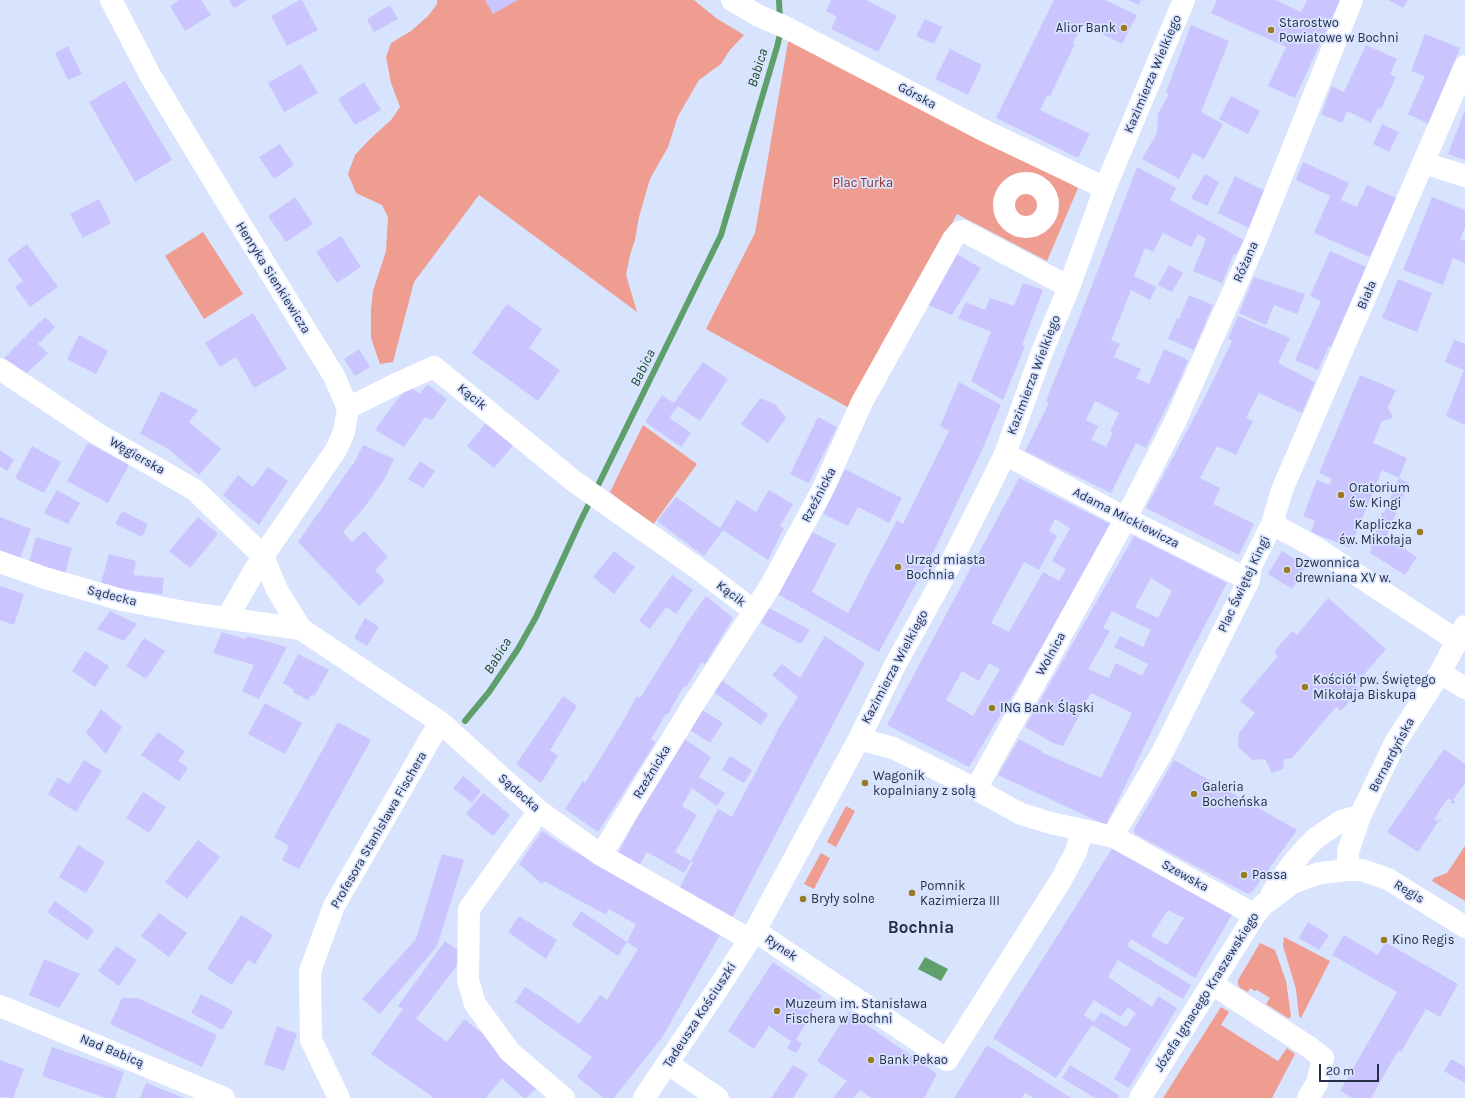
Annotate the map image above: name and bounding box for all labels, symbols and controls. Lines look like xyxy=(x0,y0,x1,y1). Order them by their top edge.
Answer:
street label: Kazimierza Wielkiego xyxy=(1121,12,1185,136)
place label: Starostwo Powiatowe w Bochni xyxy=(1279,15,1399,46)
place label: Alior Bank xyxy=(1056,20,1116,36)
marker: Alior Bank xyxy=(1119,23,1129,33)
marker: Starostwo Powiatowe w Bochni xyxy=(1266,25,1276,35)
water label: Babica xyxy=(744,47,772,89)
street label: Górska xyxy=(895,79,939,113)
park label: Plac Turka xyxy=(833,175,893,191)
street label: Henryka Sienkiewicza xyxy=(232,219,314,337)
street label: Różana xyxy=(1230,239,1262,285)
street label: Biała xyxy=(1354,278,1380,312)
street label: Kazimierza Wielkiego xyxy=(1004,313,1064,437)
water label: Babica xyxy=(627,347,659,389)
street label: Kącik xyxy=(454,381,490,413)
street label: Węgierska xyxy=(106,434,168,478)
street label: Rzeźnicka xyxy=(798,465,840,525)
place label: Oratorium św. Kingi xyxy=(1349,480,1410,511)
street label: Adama Mickiewicza xyxy=(1070,484,1182,552)
marker: Oratorium św. Kingi xyxy=(1336,490,1346,500)
place label: Kapliczka św. Mikołaja xyxy=(1339,517,1412,548)
marker: Kapliczka św. Mikołaja xyxy=(1415,527,1425,537)
street label: Plac Świętej Kingi xyxy=(1215,533,1273,635)
place label: Urząd miasta Bochnia xyxy=(906,552,985,583)
place label: Dzwonnica drewniana XV w. xyxy=(1295,555,1391,586)
marker: Urząd miasta Bochnia xyxy=(893,562,903,572)
marker: Dzwonnica drewniana XV w. xyxy=(1282,565,1292,575)
street label: Kącik xyxy=(713,578,749,610)
street label: Sądecka xyxy=(86,582,138,610)
street label: Kazimierza Wielkiego xyxy=(858,607,932,727)
street label: Wolnica xyxy=(1033,629,1069,679)
water label: Babica xyxy=(480,635,516,677)
place label: Kościół pw. Świętego Mikołaja Biskupa xyxy=(1313,672,1436,703)
marker: Kościół pw. Świętego Mikołaja Biskupa xyxy=(1300,682,1310,692)
place label: ING Bank Śląski xyxy=(1000,700,1094,716)
marker: ING Bank Śląski xyxy=(987,703,997,713)
street label: Bernardyńska xyxy=(1366,715,1418,795)
street label: Rzeźnicka xyxy=(630,742,674,802)
street label: Profesora Stanisława Fischera xyxy=(328,749,430,911)
place label: Wagonik kopalniany z solą xyxy=(873,768,976,799)
street label: Sądecka xyxy=(495,771,543,815)
marker: Wagonik kopalniany z solą xyxy=(860,778,870,788)
place label: Galeria Bocheńska xyxy=(1202,779,1268,810)
marker: Galeria Bocheńska xyxy=(1189,789,1199,799)
street label: Szewska xyxy=(1159,857,1211,895)
place label: Passa xyxy=(1252,867,1287,883)
marker: Passa xyxy=(1239,870,1249,880)
street label: Regis xyxy=(1391,877,1427,907)
place label: Pomnik Kazimierza III xyxy=(920,878,1000,909)
marker: Pomnik Kazimierza III xyxy=(907,888,917,898)
place label: Bryły solne xyxy=(811,891,875,907)
marker: Bryły solne xyxy=(798,894,808,904)
street label: Józefa Ignacego Kraszewskiego xyxy=(1151,910,1263,1074)
district label: Bochnia xyxy=(888,918,954,938)
street label: Rynek xyxy=(762,932,800,964)
place label: Kino Regis xyxy=(1392,932,1454,948)
marker: Kino Regis xyxy=(1379,935,1389,945)
street label: Tadeusza Kościuszki xyxy=(660,959,740,1071)
place label: Muzeum im. Stanisława Fischera w Bochni xyxy=(785,996,927,1027)
marker: Muzeum im. Stanisława Fischera w Bochni xyxy=(772,1006,782,1016)
street label: Nad Babicą xyxy=(78,1031,146,1071)
place label: Bank Pekao xyxy=(879,1052,948,1068)
marker: Bank Pekao xyxy=(866,1055,876,1065)
scale bar xyxy=(1321,1056,1381,1082)
text: 20 m xyxy=(1326,1064,1354,1078)

